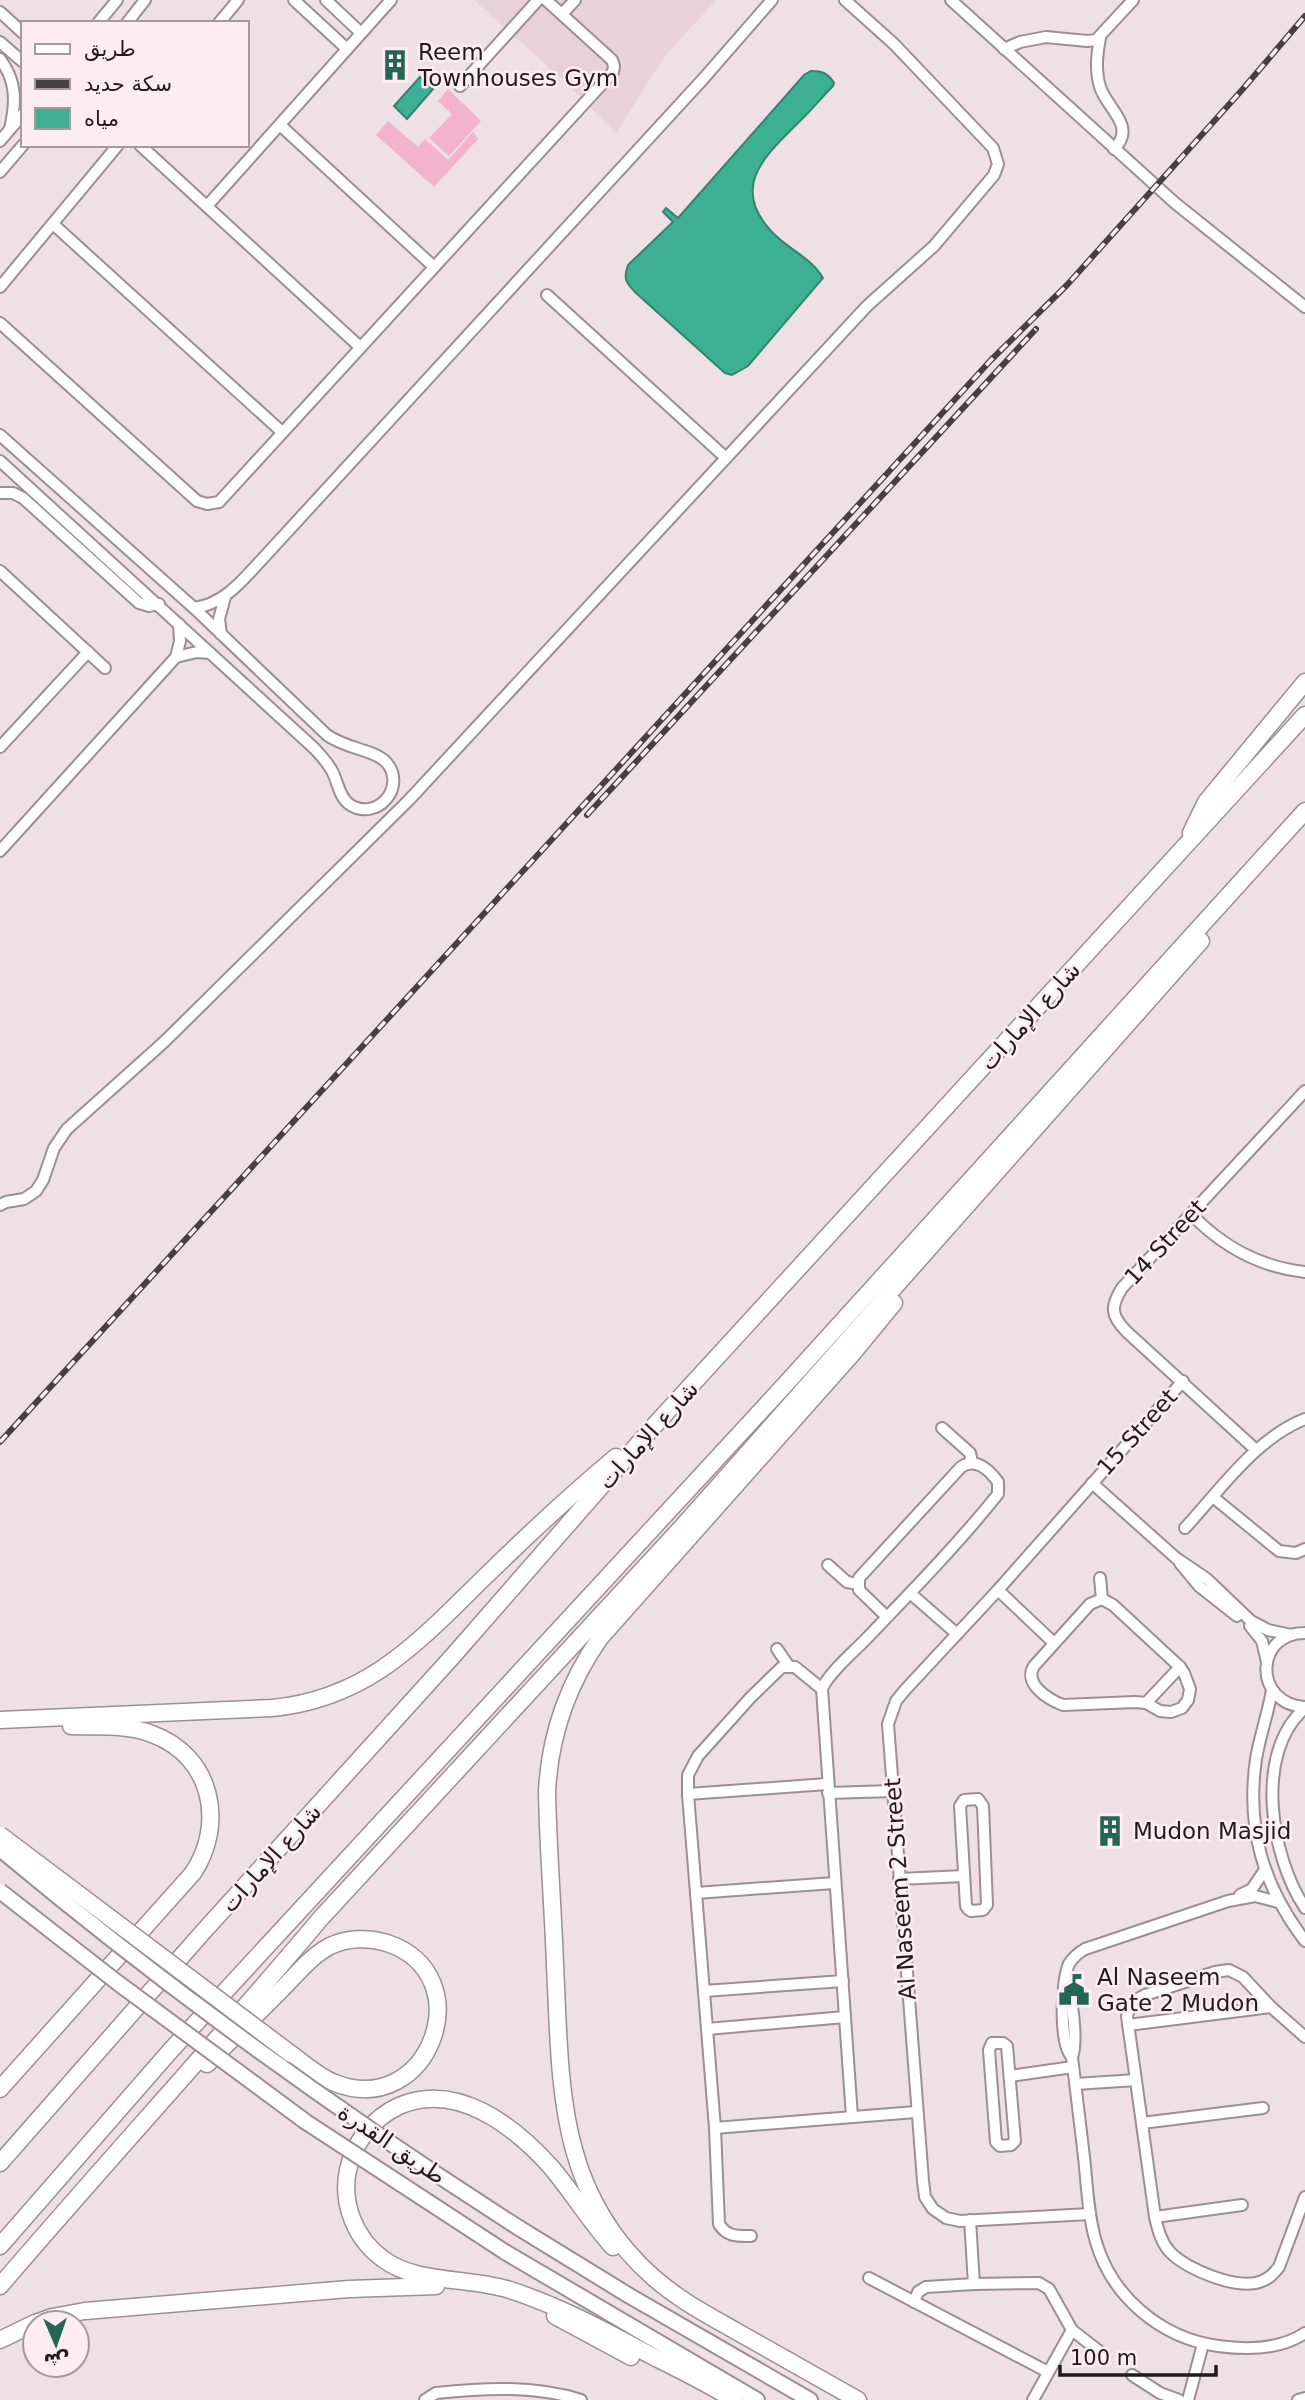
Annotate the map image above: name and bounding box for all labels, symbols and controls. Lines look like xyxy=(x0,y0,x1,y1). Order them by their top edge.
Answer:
legend xyxy=(21,21,248,147)
text: طريق xyxy=(84,37,136,61)
place label: Reem Townhouses Gym xyxy=(417,39,618,91)
building icon: Reem Townhouses Gym xyxy=(378,48,412,82)
text: سكة حديد xyxy=(84,72,172,96)
text: مياه xyxy=(84,107,119,131)
street label: شارع الإمارات xyxy=(975,957,1086,1076)
street label: 14 Street xyxy=(1119,1194,1211,1290)
street label: شارع الإمارات xyxy=(593,1376,704,1495)
street label: 15 Street xyxy=(1092,1384,1182,1480)
street label: Al Naseem 2 Street xyxy=(879,1777,921,2001)
street label: شارع الإمارات xyxy=(216,1799,327,1918)
building icon: Mudon Masjid xyxy=(1093,1814,1127,1848)
place label: Mudon Masjid xyxy=(1133,1818,1291,1844)
place label: Al Naseem Gate 2 Mudon xyxy=(1097,1964,1259,2016)
public building icon: Al Naseem Gate 2 Mudon xyxy=(1057,1973,1091,2007)
street label: طريق القدرة xyxy=(333,2099,451,2190)
north arrow xyxy=(21,2309,91,2379)
scale bar xyxy=(1060,2334,1216,2378)
text: 100 m xyxy=(1070,2346,1137,2370)
text: ش xyxy=(43,2349,70,2372)

